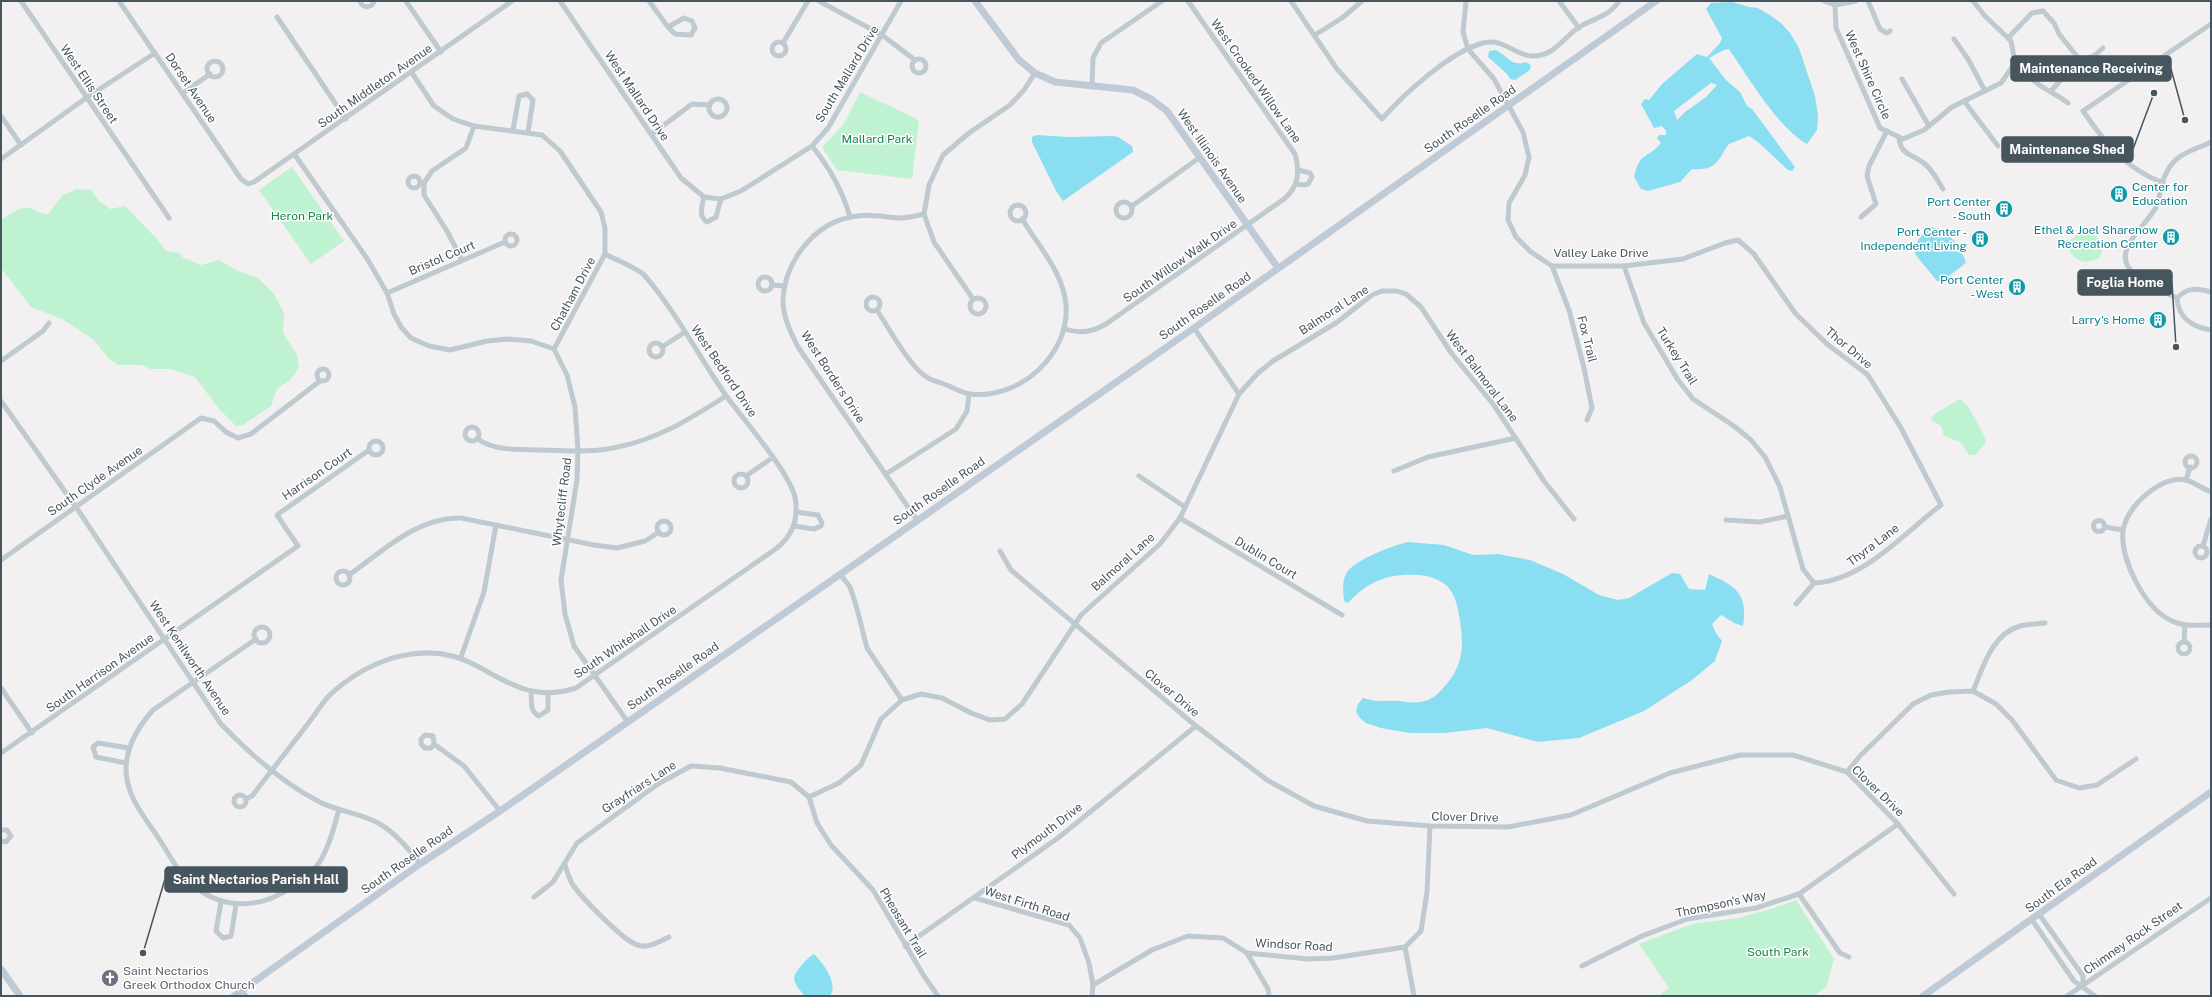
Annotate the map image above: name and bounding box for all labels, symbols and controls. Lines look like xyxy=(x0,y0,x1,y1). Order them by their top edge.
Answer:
street label: West Crooked Willow Lane xyxy=(1208,16,1304,146)
street label: South Mallard Drive xyxy=(813,23,882,125)
street label: West Shire Circle xyxy=(1842,28,1894,122)
street label: South Middleton Avenue xyxy=(315,41,435,131)
street label: West Ellis Street xyxy=(57,42,121,127)
street label: West Mallard Drive xyxy=(602,48,672,144)
street label: Dorset Avenue xyxy=(163,50,220,126)
callout: Maintenance Receiving xyxy=(2011,56,2171,81)
text: Maintenance Receiving xyxy=(2019,61,2163,76)
street label: South Roselle Road xyxy=(1421,82,1519,156)
street label: West Illinois Avenue xyxy=(1174,106,1250,206)
park label: Mallard Park xyxy=(841,132,913,146)
callout: Maintenance Shed xyxy=(2002,137,2133,162)
text: Maintenance Shed xyxy=(2009,142,2125,157)
place label: Center for Education xyxy=(2132,180,2189,208)
building icon: Center for Education xyxy=(2109,184,2129,204)
place label: Port Center - South xyxy=(1927,195,1991,223)
building icon: Port Center - South xyxy=(1994,199,2014,219)
park label: Heron Park xyxy=(271,209,334,223)
street label: South Willow Walk Drive xyxy=(1121,216,1240,306)
place label: Ethel & Joel Sharenow Recreation Center xyxy=(2034,223,2159,251)
place label: Port Center - Independent Living xyxy=(1860,225,1967,253)
building icon: Ethel & Joel Sharenow Recreation Center xyxy=(2161,227,2181,247)
building icon: Port Center - Independent Living xyxy=(1970,229,1990,249)
street label: Bristol Court xyxy=(407,238,478,278)
street label: Valley Lake Drive xyxy=(1553,246,1649,260)
street label: Chatham Drive xyxy=(548,254,598,333)
street label: South Roselle Road xyxy=(1156,269,1254,343)
callout: Foglia Home xyxy=(2078,270,2172,295)
place label: Port Center - West xyxy=(1940,273,2004,301)
text: Foglia Home xyxy=(2086,275,2164,290)
building icon: Port Center - West xyxy=(2007,277,2027,297)
street label: Balmoral Lane xyxy=(1297,282,1372,338)
building icon: Larry's Home xyxy=(2148,310,2168,330)
place label: Larry's Home xyxy=(2071,313,2145,327)
street label: Fox Trail xyxy=(1574,314,1600,364)
street label: West Bedford Drive xyxy=(688,322,760,420)
street label: Thor Drive xyxy=(1823,324,1876,372)
street label: Turkey Trail xyxy=(1654,325,1700,388)
street label: West Balmoral Lane xyxy=(1443,327,1521,425)
street label: West Borders Drive xyxy=(798,328,868,426)
street label: South Clyde Avenue xyxy=(45,443,145,519)
street label: Harrison Court xyxy=(279,445,355,503)
street label: South Roselle Road xyxy=(890,454,988,528)
street label: Whytecliff Road xyxy=(550,457,574,547)
street label: Thyra Lane xyxy=(1844,521,1902,569)
street label: Balmoral Lane xyxy=(1089,530,1158,594)
street label: Dublin Court xyxy=(1232,534,1300,582)
street label: West Kenilworth Avenue xyxy=(146,598,234,718)
street label: South Whitehall Drive xyxy=(571,602,679,682)
street label: South Harrison Avenue xyxy=(43,630,157,716)
street label: South Roselle Road xyxy=(624,639,722,713)
street label: Clover Drive xyxy=(1142,666,1202,720)
street label: Grayfriars Lane xyxy=(599,758,679,816)
street label: Clover Drive xyxy=(1849,763,1907,820)
street label: Plymouth Drive xyxy=(1009,800,1085,862)
street label: Clover Drive xyxy=(1431,809,1499,825)
street label: South Roselle Road xyxy=(358,823,456,897)
street label: South Ela Road xyxy=(2022,854,2100,916)
callout: Saint Nectarios Parish Hall xyxy=(165,867,347,892)
text: Saint Nectarios Parish Hall xyxy=(173,872,339,887)
street label: West Firth Road xyxy=(983,884,1071,924)
street label: Pheasant Trail xyxy=(877,885,930,961)
street label: Thompson's Way xyxy=(1675,887,1768,920)
street label: Chimney Rock Street xyxy=(2081,898,2185,977)
street label: Windsor Road xyxy=(1255,936,1333,954)
park label: South Park xyxy=(1747,945,1809,959)
place label: Saint Nectarios Greek Orthodox Church xyxy=(123,964,255,992)
church icon: Saint Nectarios Greek Orthodox Church xyxy=(100,968,120,988)

